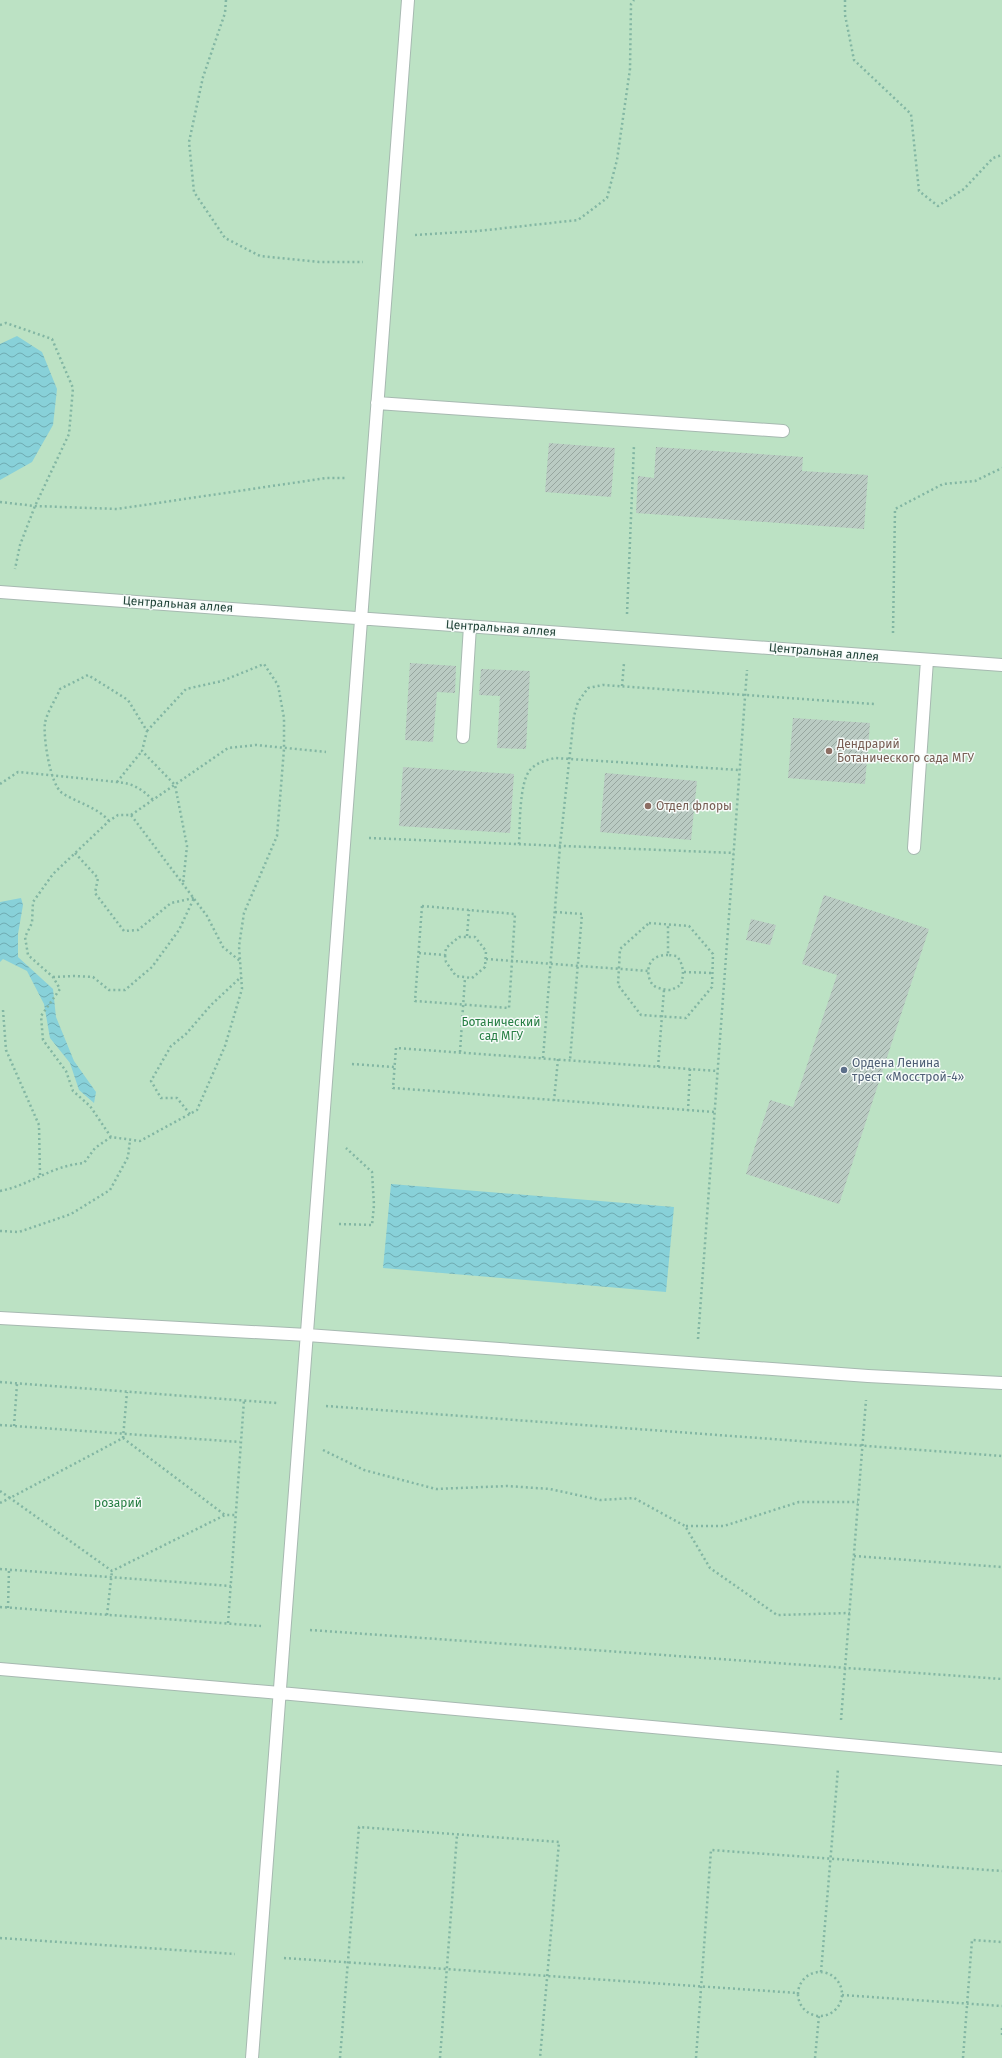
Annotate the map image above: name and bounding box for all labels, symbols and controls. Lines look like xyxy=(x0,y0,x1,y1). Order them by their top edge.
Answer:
street label: Центральная аллея xyxy=(122,593,234,615)
street label: Центральная аллея xyxy=(445,617,557,639)
street label: Центральная аллея xyxy=(768,640,880,664)
place label: Дендрарий Ботанического сада МГУ xyxy=(836,737,974,765)
marker: Дендрарий Ботанического сада МГУ xyxy=(824,746,834,756)
place label: Отдел флоры xyxy=(656,799,732,813)
marker: Отдел флоры xyxy=(643,801,653,811)
park label: Ботанический сад МГУ xyxy=(462,1015,540,1043)
place label: Ордена Ленина трест «Мосстрой-4» xyxy=(852,1056,964,1084)
marker: Ордена Ленина трест «Мосстрой-4» xyxy=(839,1065,849,1075)
park label: розарий xyxy=(94,1496,142,1510)

